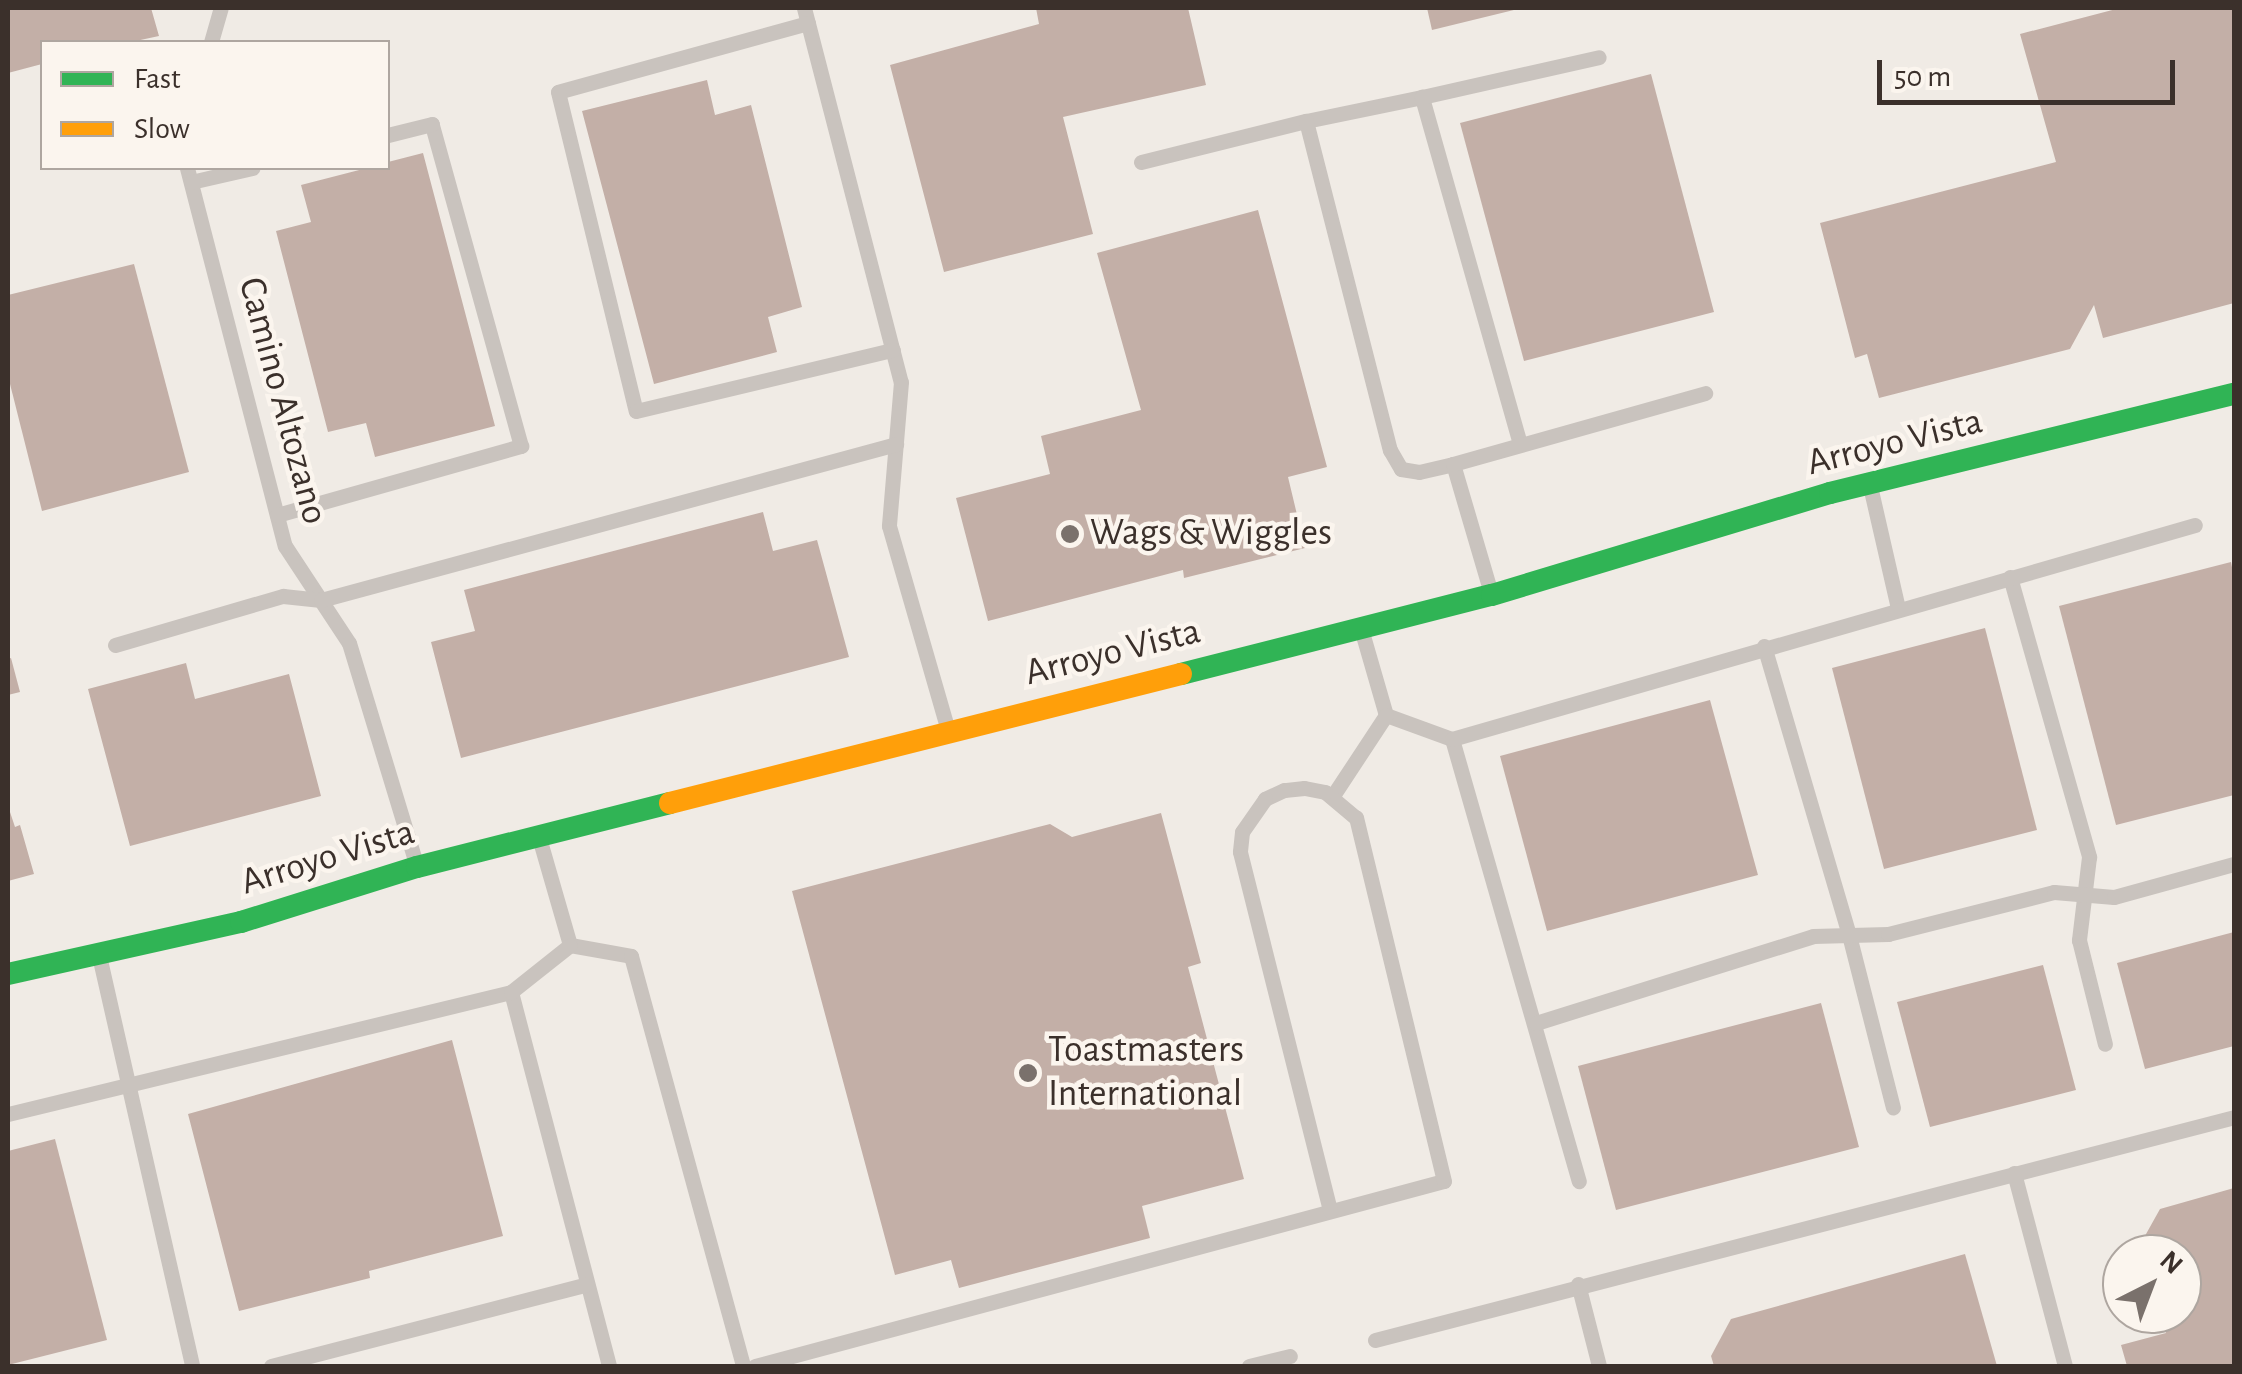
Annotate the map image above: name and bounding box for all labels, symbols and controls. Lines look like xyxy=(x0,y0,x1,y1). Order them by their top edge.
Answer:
legend xyxy=(40,40,390,170)
scale bar xyxy=(1882,40,2180,102)
text: 50 m xyxy=(1894,62,1951,92)
text: Fast xyxy=(134,64,181,94)
text: Slow xyxy=(134,114,190,144)
street label: Camino Altozano xyxy=(227,273,337,529)
street label: Arroyo Vista xyxy=(1803,399,1987,487)
place label: Wags & Wiggles xyxy=(1090,511,1332,557)
marker: Wags & Wiggles xyxy=(1059,523,1081,545)
street label: Arroyo Vista xyxy=(1021,609,1205,697)
street label: Arroyo Vista xyxy=(236,810,420,906)
place label: Toastmasters International xyxy=(1048,1028,1244,1118)
marker: Toastmasters International xyxy=(1017,1062,1039,1084)
north arrow xyxy=(2102,1234,2202,1334)
text: N xyxy=(2154,1246,2187,1280)

